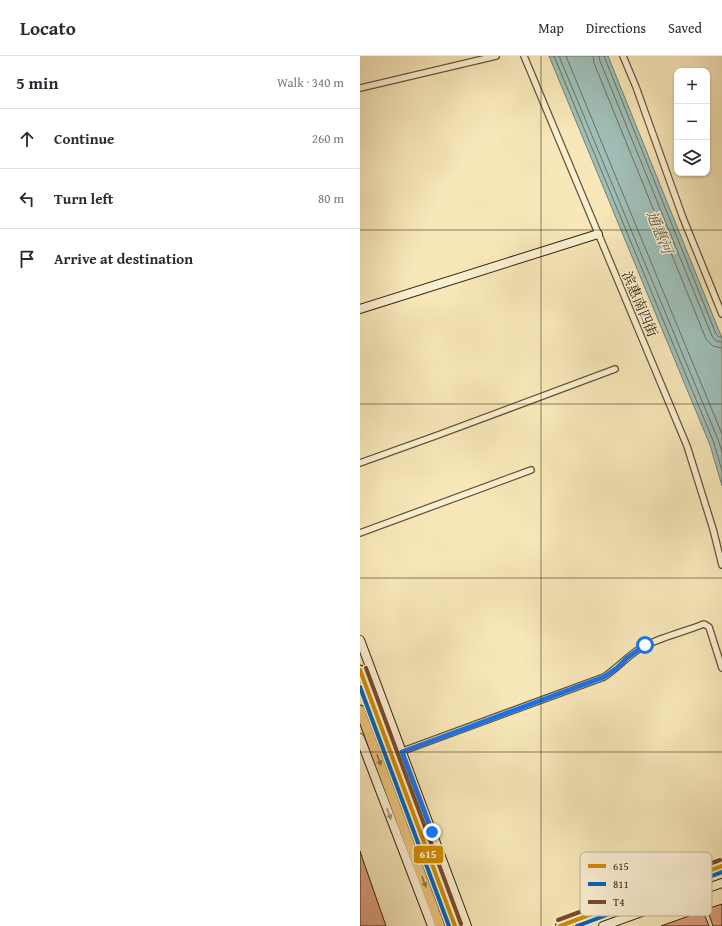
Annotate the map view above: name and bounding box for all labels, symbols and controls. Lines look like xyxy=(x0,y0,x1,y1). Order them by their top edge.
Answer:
text: Locato xyxy=(20,14,76,42)
text: Map xyxy=(538,18,564,38)
text: Directions xyxy=(586,18,646,38)
text: Saved xyxy=(668,18,702,38)
map controls xyxy=(674,68,710,176)
button: + xyxy=(674,68,710,104)
text: 5 min xyxy=(16,70,58,95)
text: Walk · 340 m xyxy=(277,73,344,92)
button: − xyxy=(674,104,710,140)
icon: ahead xyxy=(16,128,38,150)
text: Continue xyxy=(54,128,115,149)
text: 260 m xyxy=(312,129,344,148)
button: layers xyxy=(674,140,710,176)
icon: left xyxy=(16,188,38,210)
text: Turn left xyxy=(54,188,113,209)
text: 80 m xyxy=(318,189,344,208)
water label: 通惠河 xyxy=(642,207,679,260)
icon: arrive xyxy=(16,248,38,270)
text: Arrive at destination xyxy=(54,248,193,269)
street label: 滨惠南四街 xyxy=(617,268,663,340)
route start xyxy=(636,636,654,654)
one-way arrow xyxy=(376,754,382,766)
one-way arrow xyxy=(386,808,392,820)
route end xyxy=(423,823,441,841)
line badge: 615 xyxy=(413,845,444,864)
text: 615 xyxy=(419,846,437,862)
legend xyxy=(580,852,712,916)
text: 615 xyxy=(613,858,629,874)
one-way arrow xyxy=(421,876,427,888)
text: 811 xyxy=(613,876,629,892)
text: T4 xyxy=(613,894,624,910)

